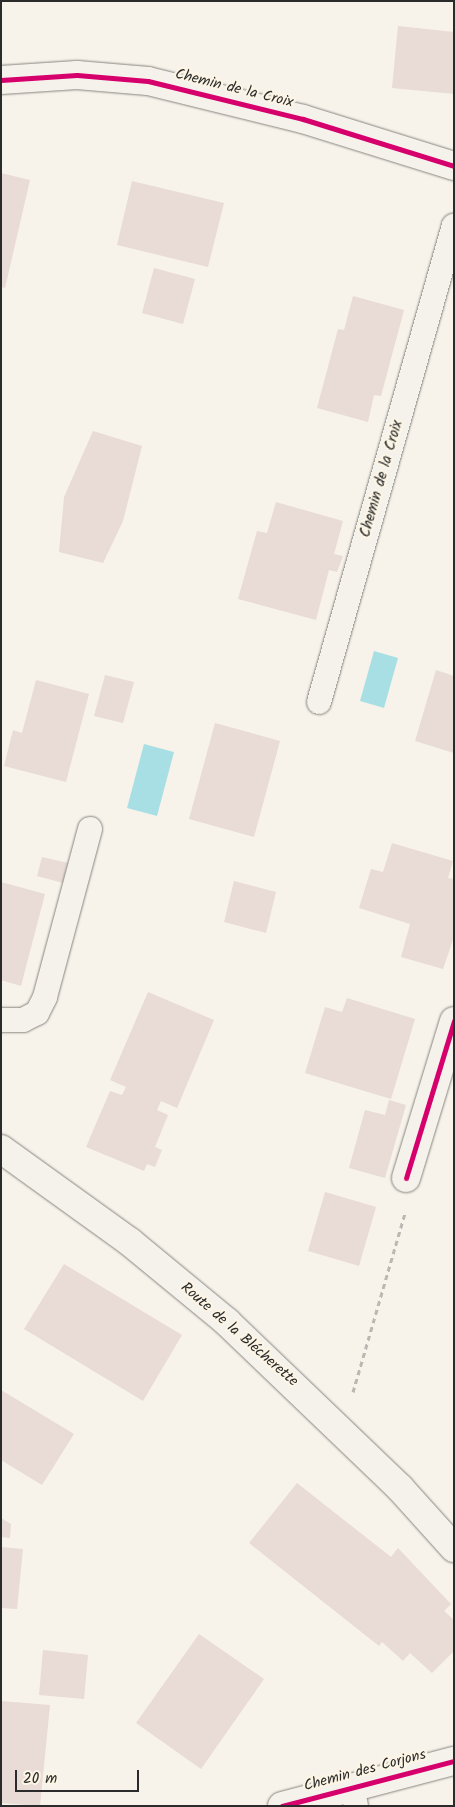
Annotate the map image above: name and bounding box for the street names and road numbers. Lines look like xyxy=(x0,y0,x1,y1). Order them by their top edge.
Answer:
street label: Chemin de la Croix xyxy=(173,66,295,112)
street label: Chemin de la Croix xyxy=(357,418,407,540)
street label: Route de la Blécherette xyxy=(177,1279,301,1391)
street label: Chemin des Corjons xyxy=(302,1746,428,1796)

